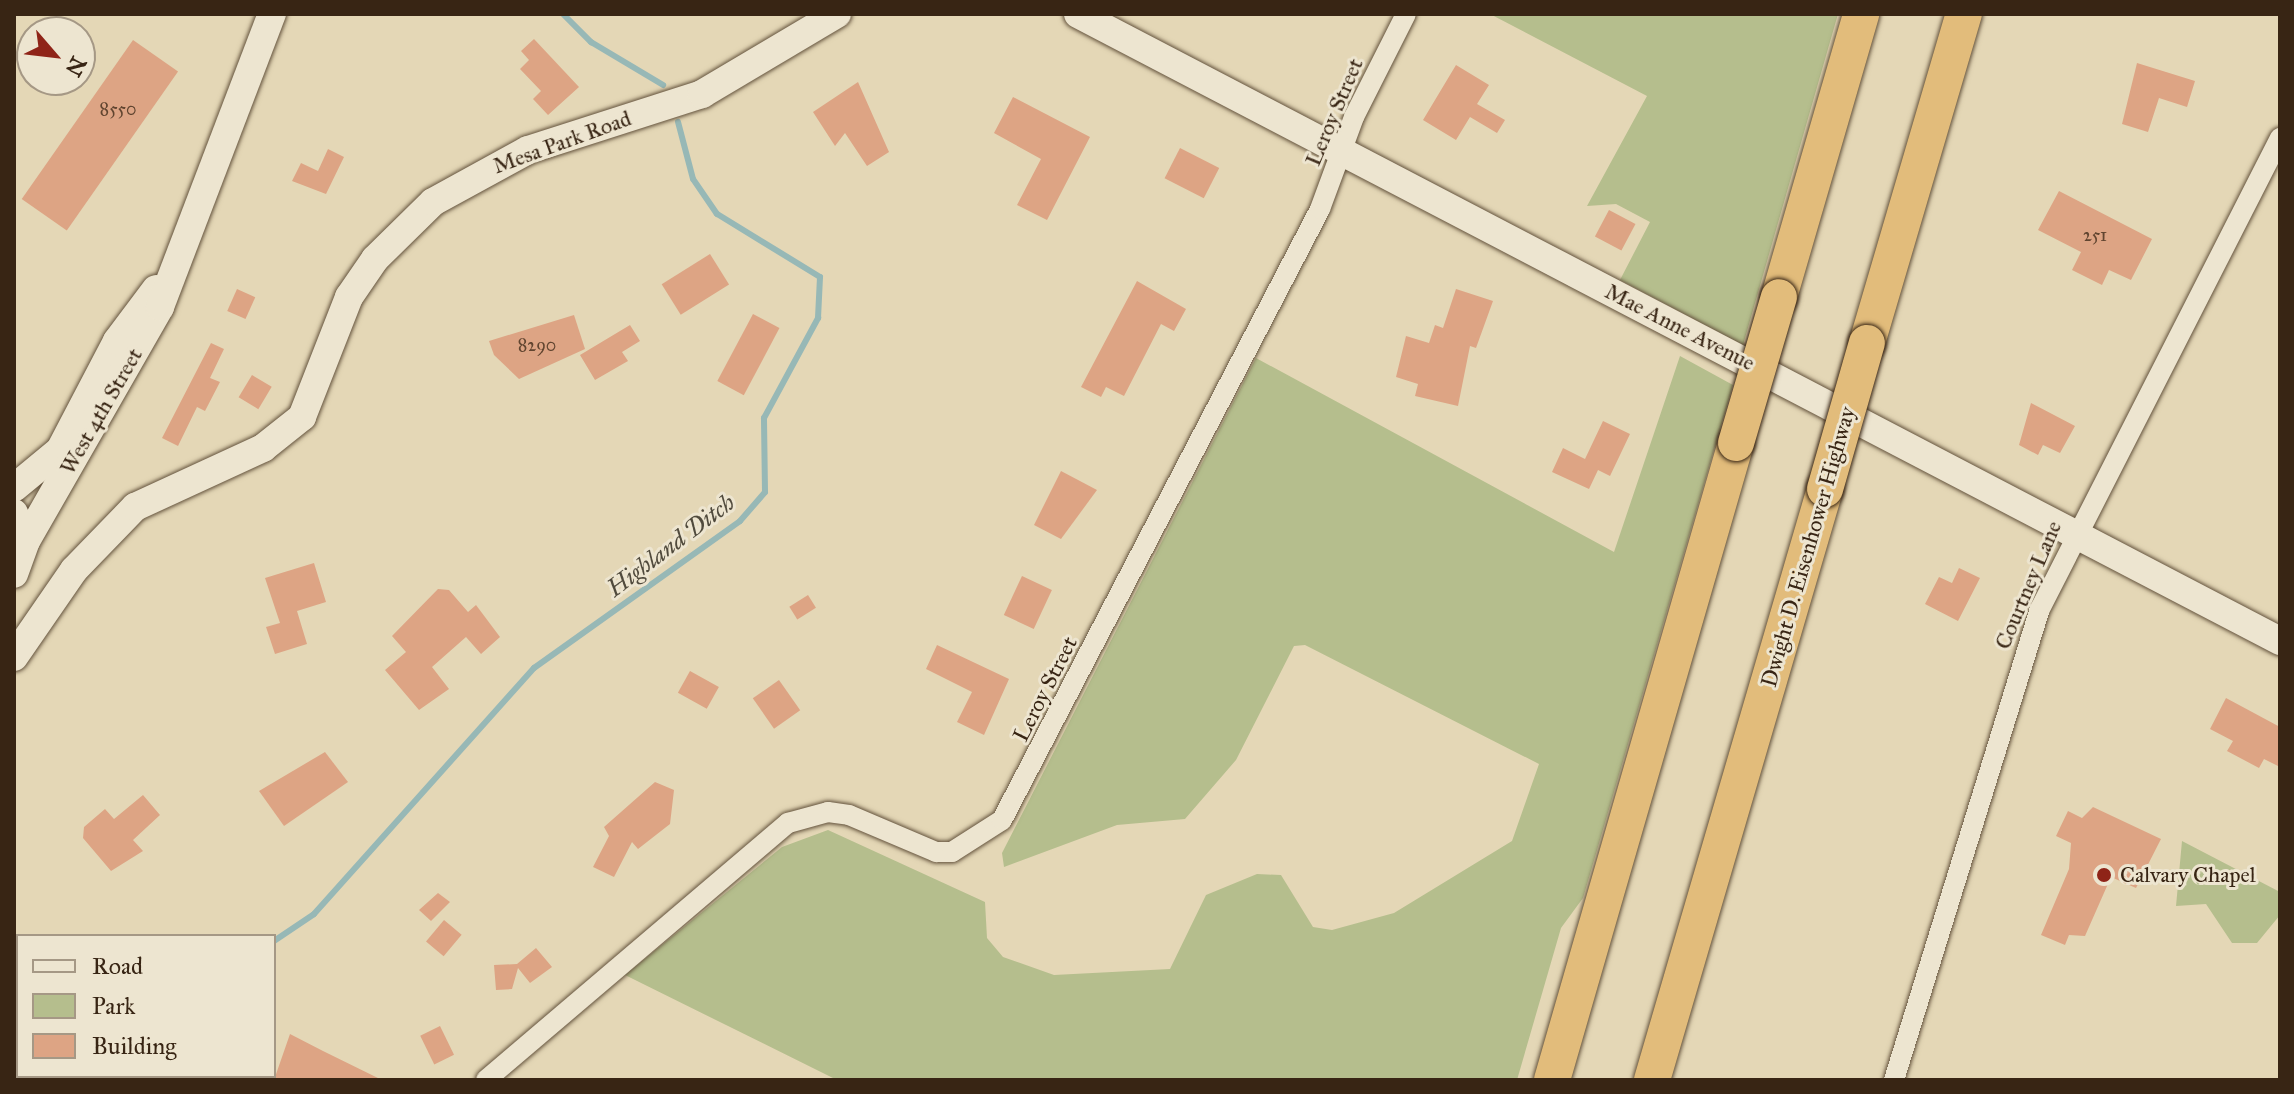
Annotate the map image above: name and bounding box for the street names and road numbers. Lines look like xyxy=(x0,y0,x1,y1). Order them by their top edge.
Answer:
street label: Leroy Street xyxy=(1300,54,1368,170)
street label: Mesa Park Road xyxy=(489,105,635,179)
street label: Mae Anne Avenue xyxy=(1601,278,1759,376)
street label: West 4th Street xyxy=(54,343,148,479)
street label: Dwight D. Eisenhower Highway xyxy=(1755,404,1861,690)
street label: Courtney Lane xyxy=(1989,517,2067,653)
street label: Leroy Street xyxy=(1007,632,1083,746)

